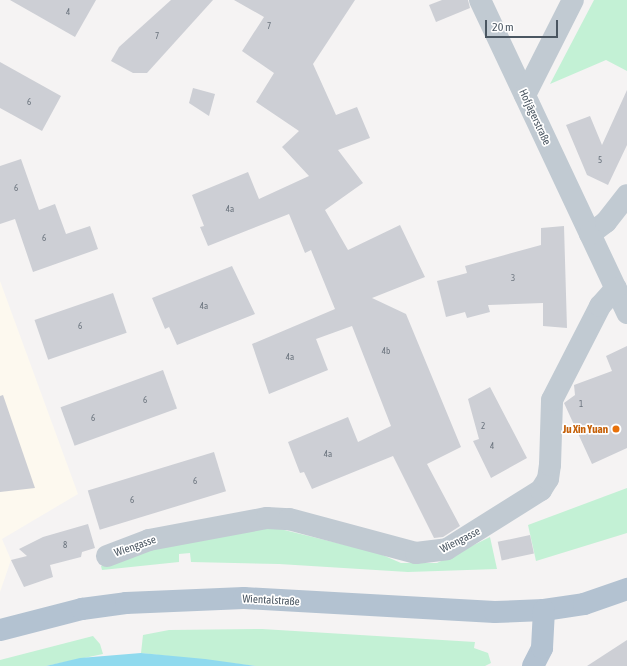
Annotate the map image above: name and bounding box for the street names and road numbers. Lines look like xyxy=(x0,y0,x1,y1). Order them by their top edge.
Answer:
street label: Hofjägerstraße xyxy=(516,87,554,147)
street label: Wiengasse xyxy=(438,524,482,556)
street label: Wiengasse xyxy=(112,533,158,559)
street label: Wientalstraße xyxy=(242,592,300,608)

